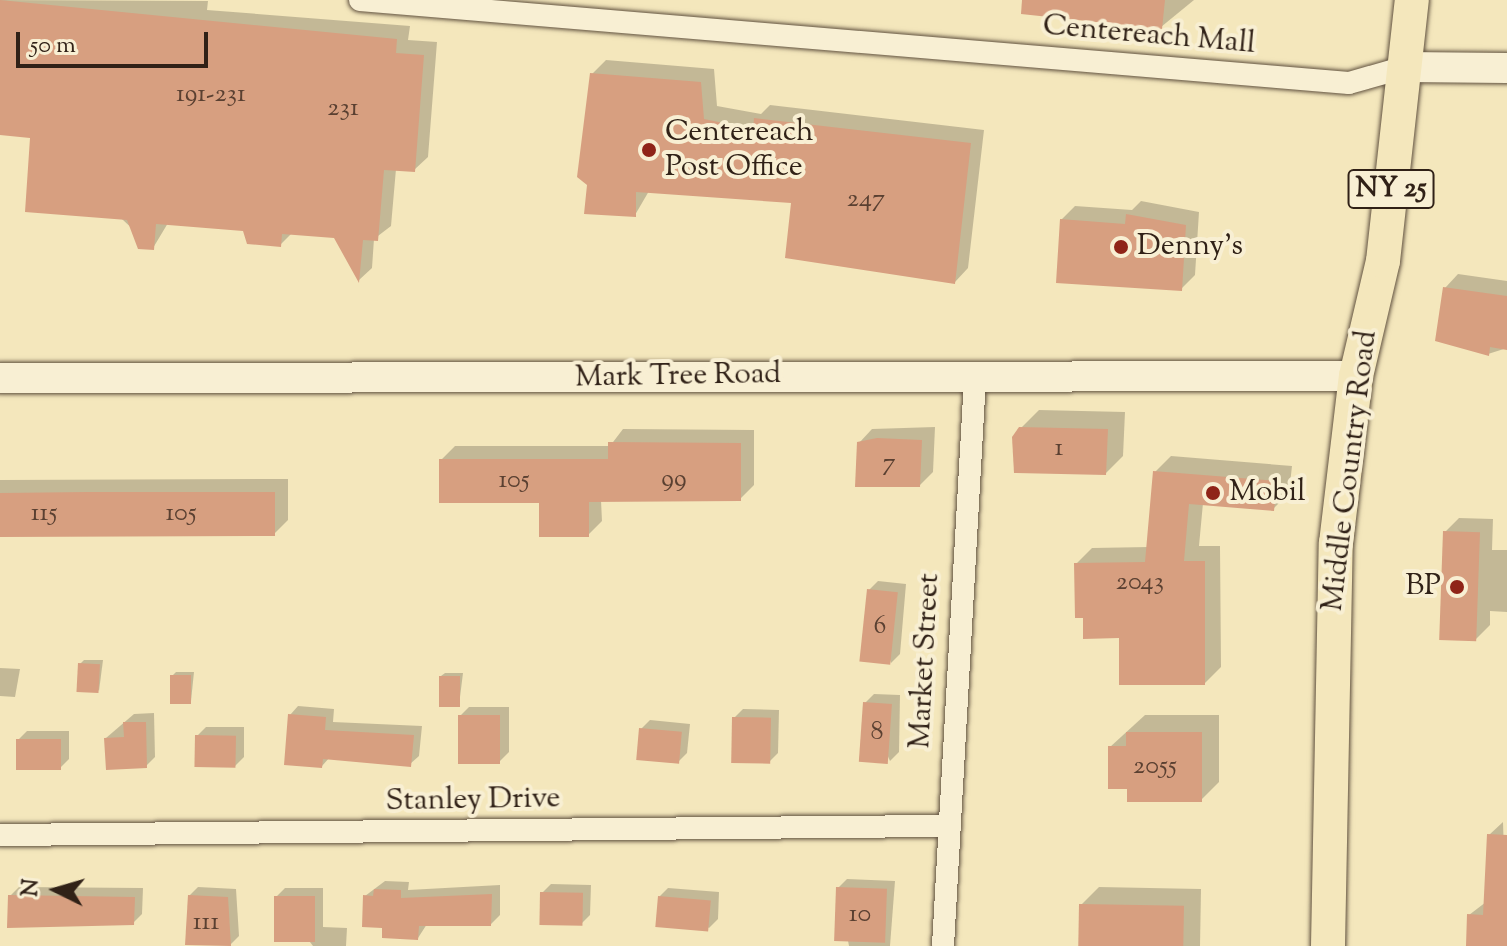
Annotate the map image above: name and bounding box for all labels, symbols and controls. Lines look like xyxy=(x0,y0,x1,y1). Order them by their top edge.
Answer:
street label: Centereach Mall xyxy=(1041,9,1257,63)
scale bar xyxy=(20,16,212,66)
text: 50 m xyxy=(30,29,76,63)
house number: 191-231 xyxy=(176,79,246,111)
house number: 231 xyxy=(327,93,359,125)
place label: Centereach Post Office xyxy=(665,115,814,186)
marker: Centereach Post Office xyxy=(640,141,658,159)
road number: NY 25 xyxy=(1347,165,1435,213)
house number: 247 xyxy=(847,184,885,216)
place label: Denny's xyxy=(1137,229,1243,265)
marker: Denny's xyxy=(1112,238,1130,256)
street label: Middle Country Road xyxy=(1316,329,1386,613)
street label: Mark Tree Road xyxy=(575,357,781,397)
house number: 1 xyxy=(1055,433,1063,465)
house number: 7 xyxy=(882,448,896,480)
house number: 99 xyxy=(661,464,687,496)
house number: 105 xyxy=(498,465,530,497)
place label: Mobil xyxy=(1229,475,1306,511)
marker: Mobil xyxy=(1204,484,1222,502)
house number: 115 xyxy=(31,498,57,530)
house number: 105 xyxy=(165,498,197,530)
house number: 2043 xyxy=(1116,567,1164,599)
place label: BP xyxy=(1405,569,1441,605)
street label: Market Street xyxy=(903,572,949,750)
marker: BP xyxy=(1448,578,1466,596)
house number: 6 xyxy=(874,611,886,643)
house number: 8 xyxy=(871,717,883,749)
house number: 2055 xyxy=(1133,751,1177,783)
street label: Stanley Drive xyxy=(385,781,561,821)
north arrow xyxy=(16,850,96,930)
text: N xyxy=(15,878,49,898)
house number: 10 xyxy=(849,899,871,931)
house number: 111 xyxy=(193,907,219,939)

